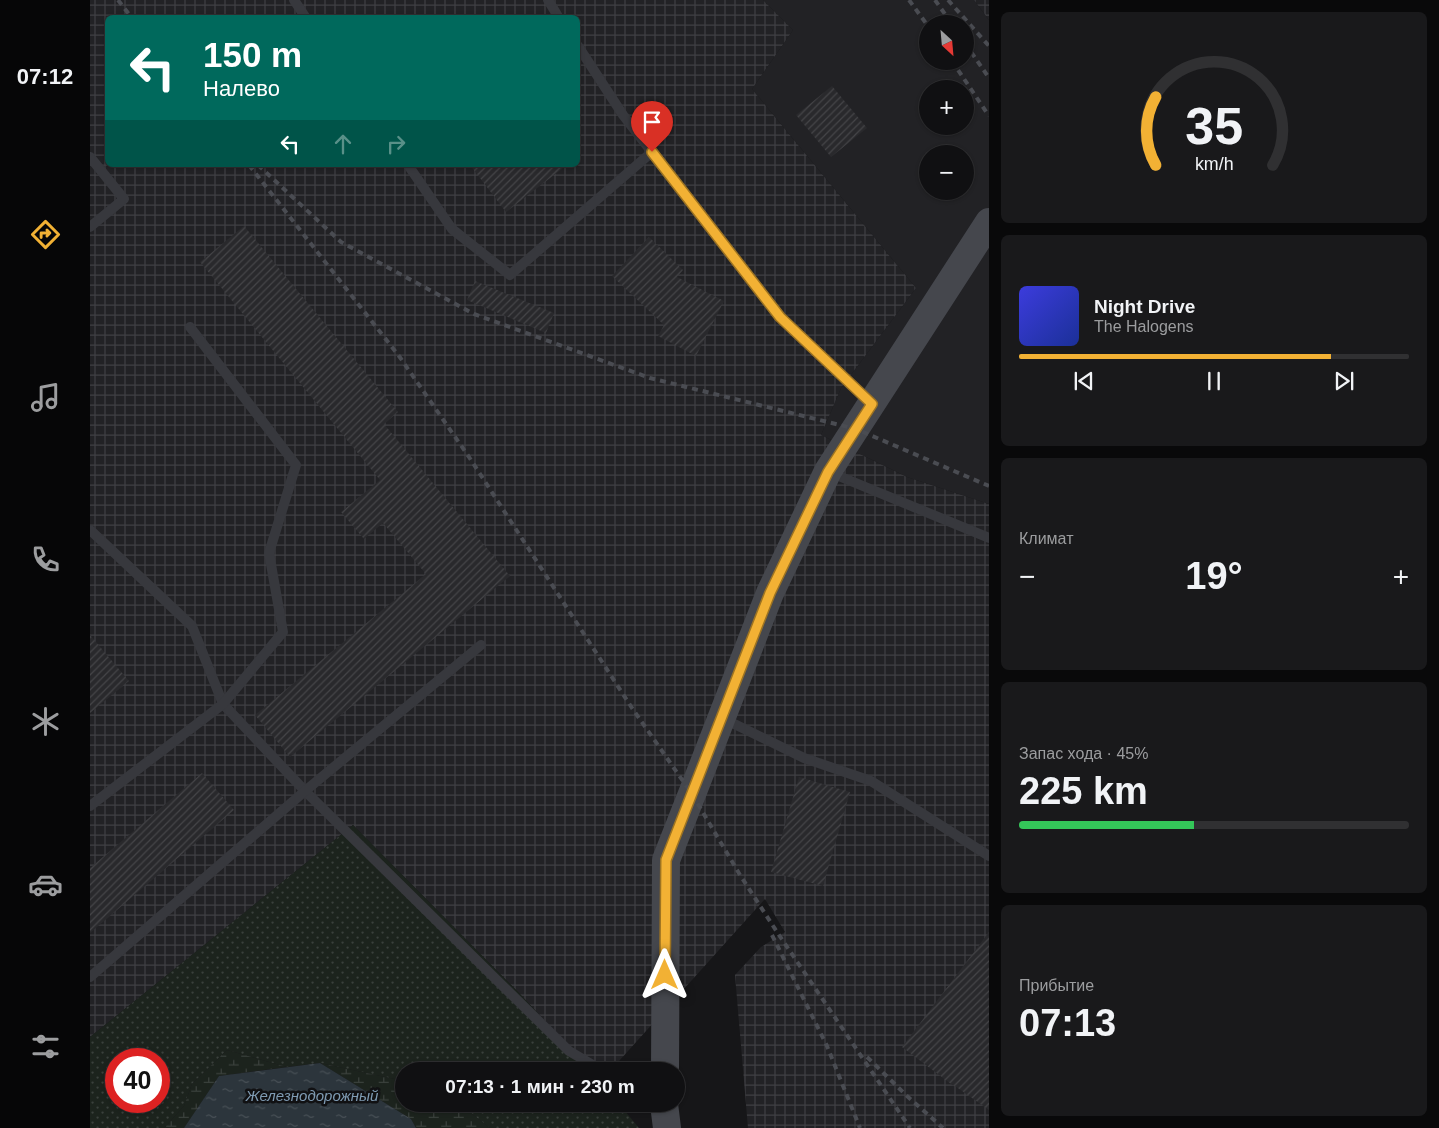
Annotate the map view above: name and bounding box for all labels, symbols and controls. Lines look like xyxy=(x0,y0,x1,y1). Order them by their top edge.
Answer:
north arrow xyxy=(919,15,974,70)
map controls xyxy=(919,15,974,200)
icon: left xyxy=(120,35,185,100)
text: 150 m xyxy=(203,35,302,74)
text: 07:12 xyxy=(17,64,73,89)
text: Налево xyxy=(203,76,280,101)
button: + xyxy=(919,80,974,135)
text: 35 xyxy=(1185,97,1243,155)
pin xyxy=(631,101,673,152)
icon: arrive xyxy=(638,108,666,136)
icon: left xyxy=(276,130,304,158)
icon: ahead xyxy=(329,130,357,158)
icon: right xyxy=(382,130,410,158)
button: − xyxy=(919,145,974,200)
text: km/h xyxy=(1195,154,1233,174)
icon: directions xyxy=(28,217,63,252)
text: Night Drive xyxy=(1094,296,1195,317)
text: The Halogens xyxy=(1094,318,1194,335)
icon: previous xyxy=(1070,367,1098,395)
icon: pause xyxy=(1200,367,1228,395)
icon: next xyxy=(1330,367,1358,395)
icon: music xyxy=(28,380,63,415)
text: Климат xyxy=(1019,530,1073,547)
icon: phone xyxy=(28,542,63,577)
text: 19° xyxy=(1185,555,1243,597)
text: − xyxy=(1019,561,1035,592)
text: + xyxy=(1393,561,1409,592)
icon: climate xyxy=(28,704,63,739)
text: Запас хода · 45% xyxy=(1019,745,1148,762)
text: 225 km xyxy=(1019,770,1148,812)
icon: car xyxy=(28,867,63,902)
position arrow xyxy=(638,948,690,1000)
text: Прибытие xyxy=(1019,977,1094,994)
text: 07:13 xyxy=(1019,1002,1116,1044)
icon: filters xyxy=(28,1029,63,1064)
speed limit sign: 40 xyxy=(105,1048,170,1113)
text: 07:13 · 1 мин · 230 m xyxy=(445,1076,635,1097)
water label: Железнодорожный xyxy=(245,1087,379,1104)

